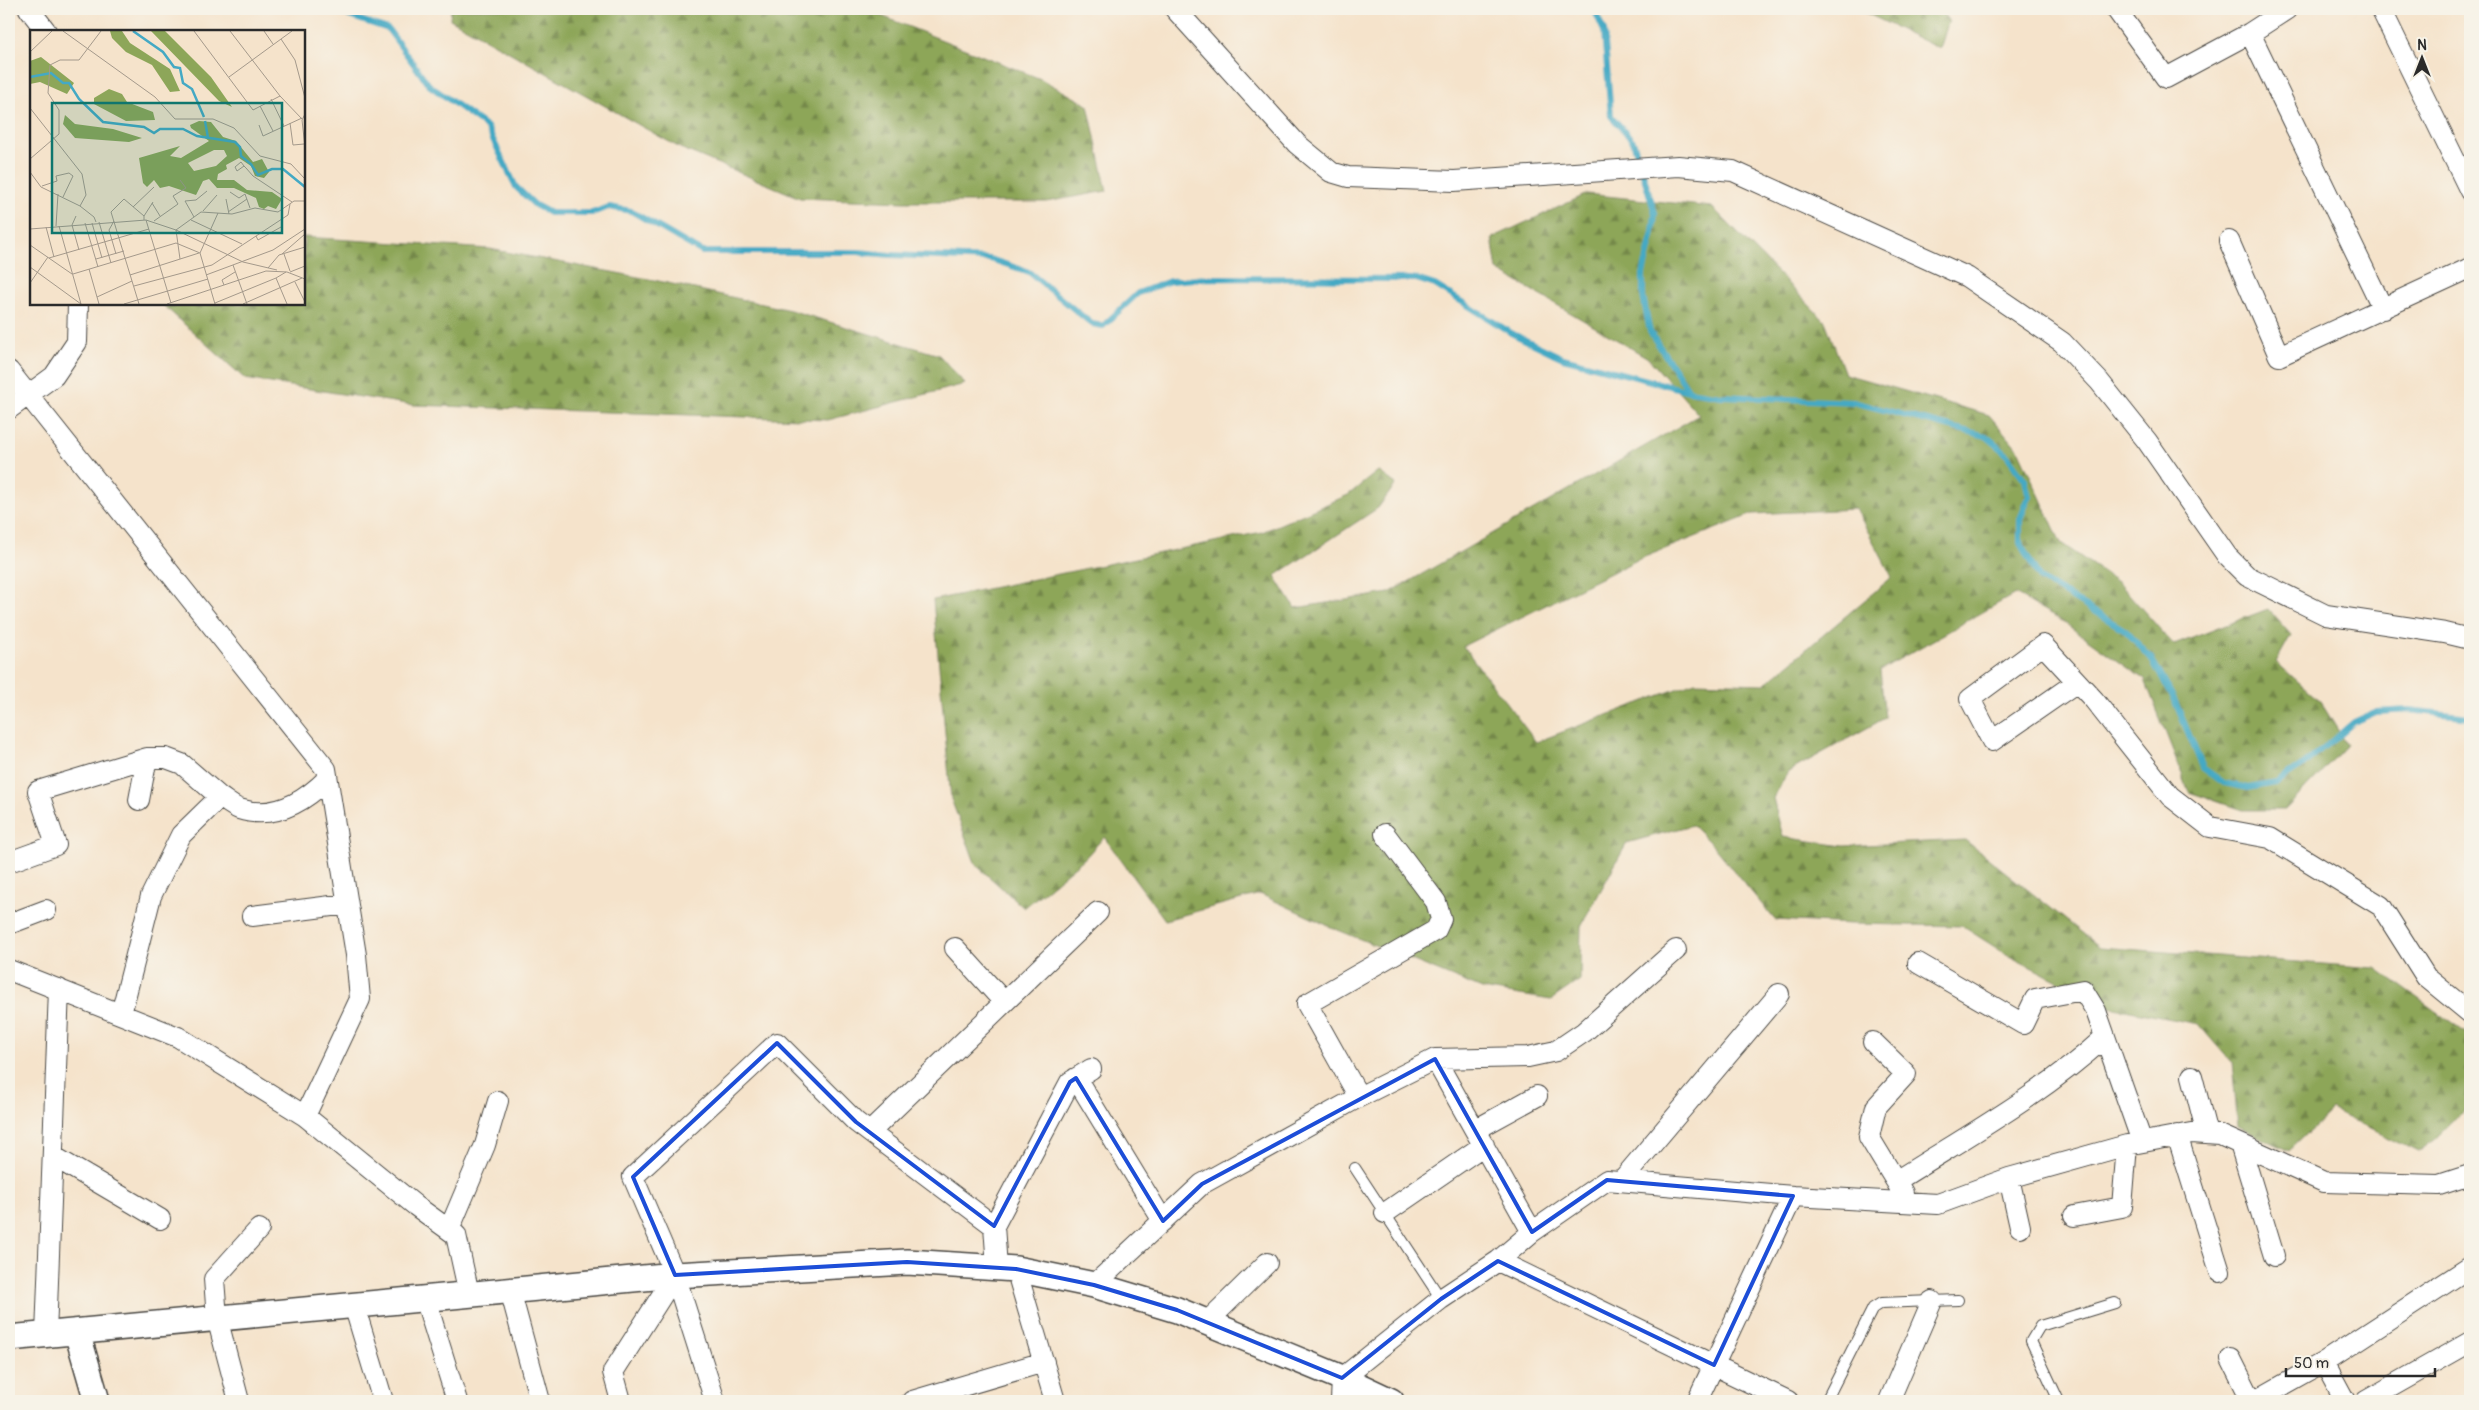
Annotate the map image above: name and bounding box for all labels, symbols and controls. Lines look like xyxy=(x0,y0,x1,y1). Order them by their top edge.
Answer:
inset map xyxy=(30,30,305,305)
north arrow xyxy=(2396,32,2446,82)
text: N xyxy=(2417,37,2427,54)
scale bar xyxy=(2286,1345,2435,1377)
text: 50 m xyxy=(2294,1354,2329,1373)

